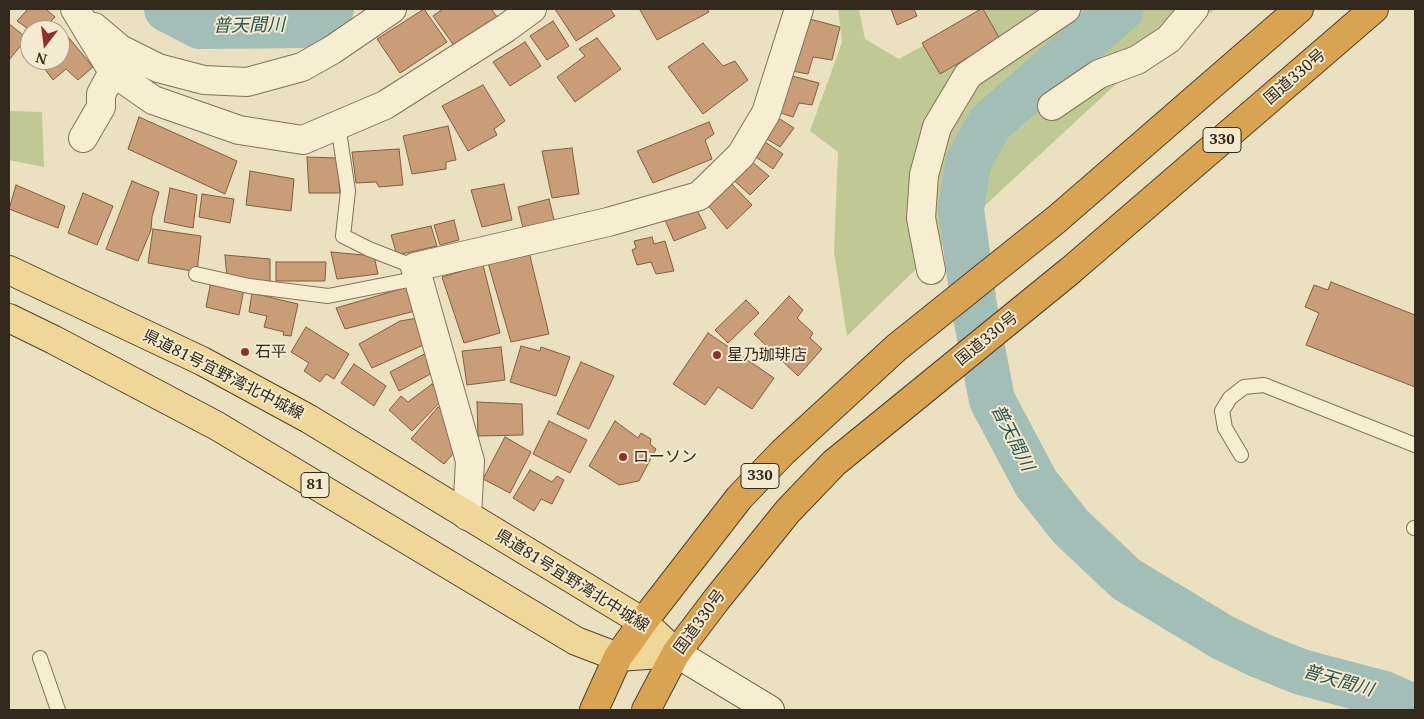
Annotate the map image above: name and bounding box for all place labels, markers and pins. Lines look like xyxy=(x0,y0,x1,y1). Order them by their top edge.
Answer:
place label: 石平 xyxy=(255,342,287,362)
place label: 星乃珈琲店 xyxy=(727,345,807,365)
marker: 石平 xyxy=(239,346,251,358)
marker: 星乃珈琲店 xyxy=(711,349,723,361)
place label: ローソン xyxy=(633,447,697,467)
marker: ローソン xyxy=(617,451,629,463)

